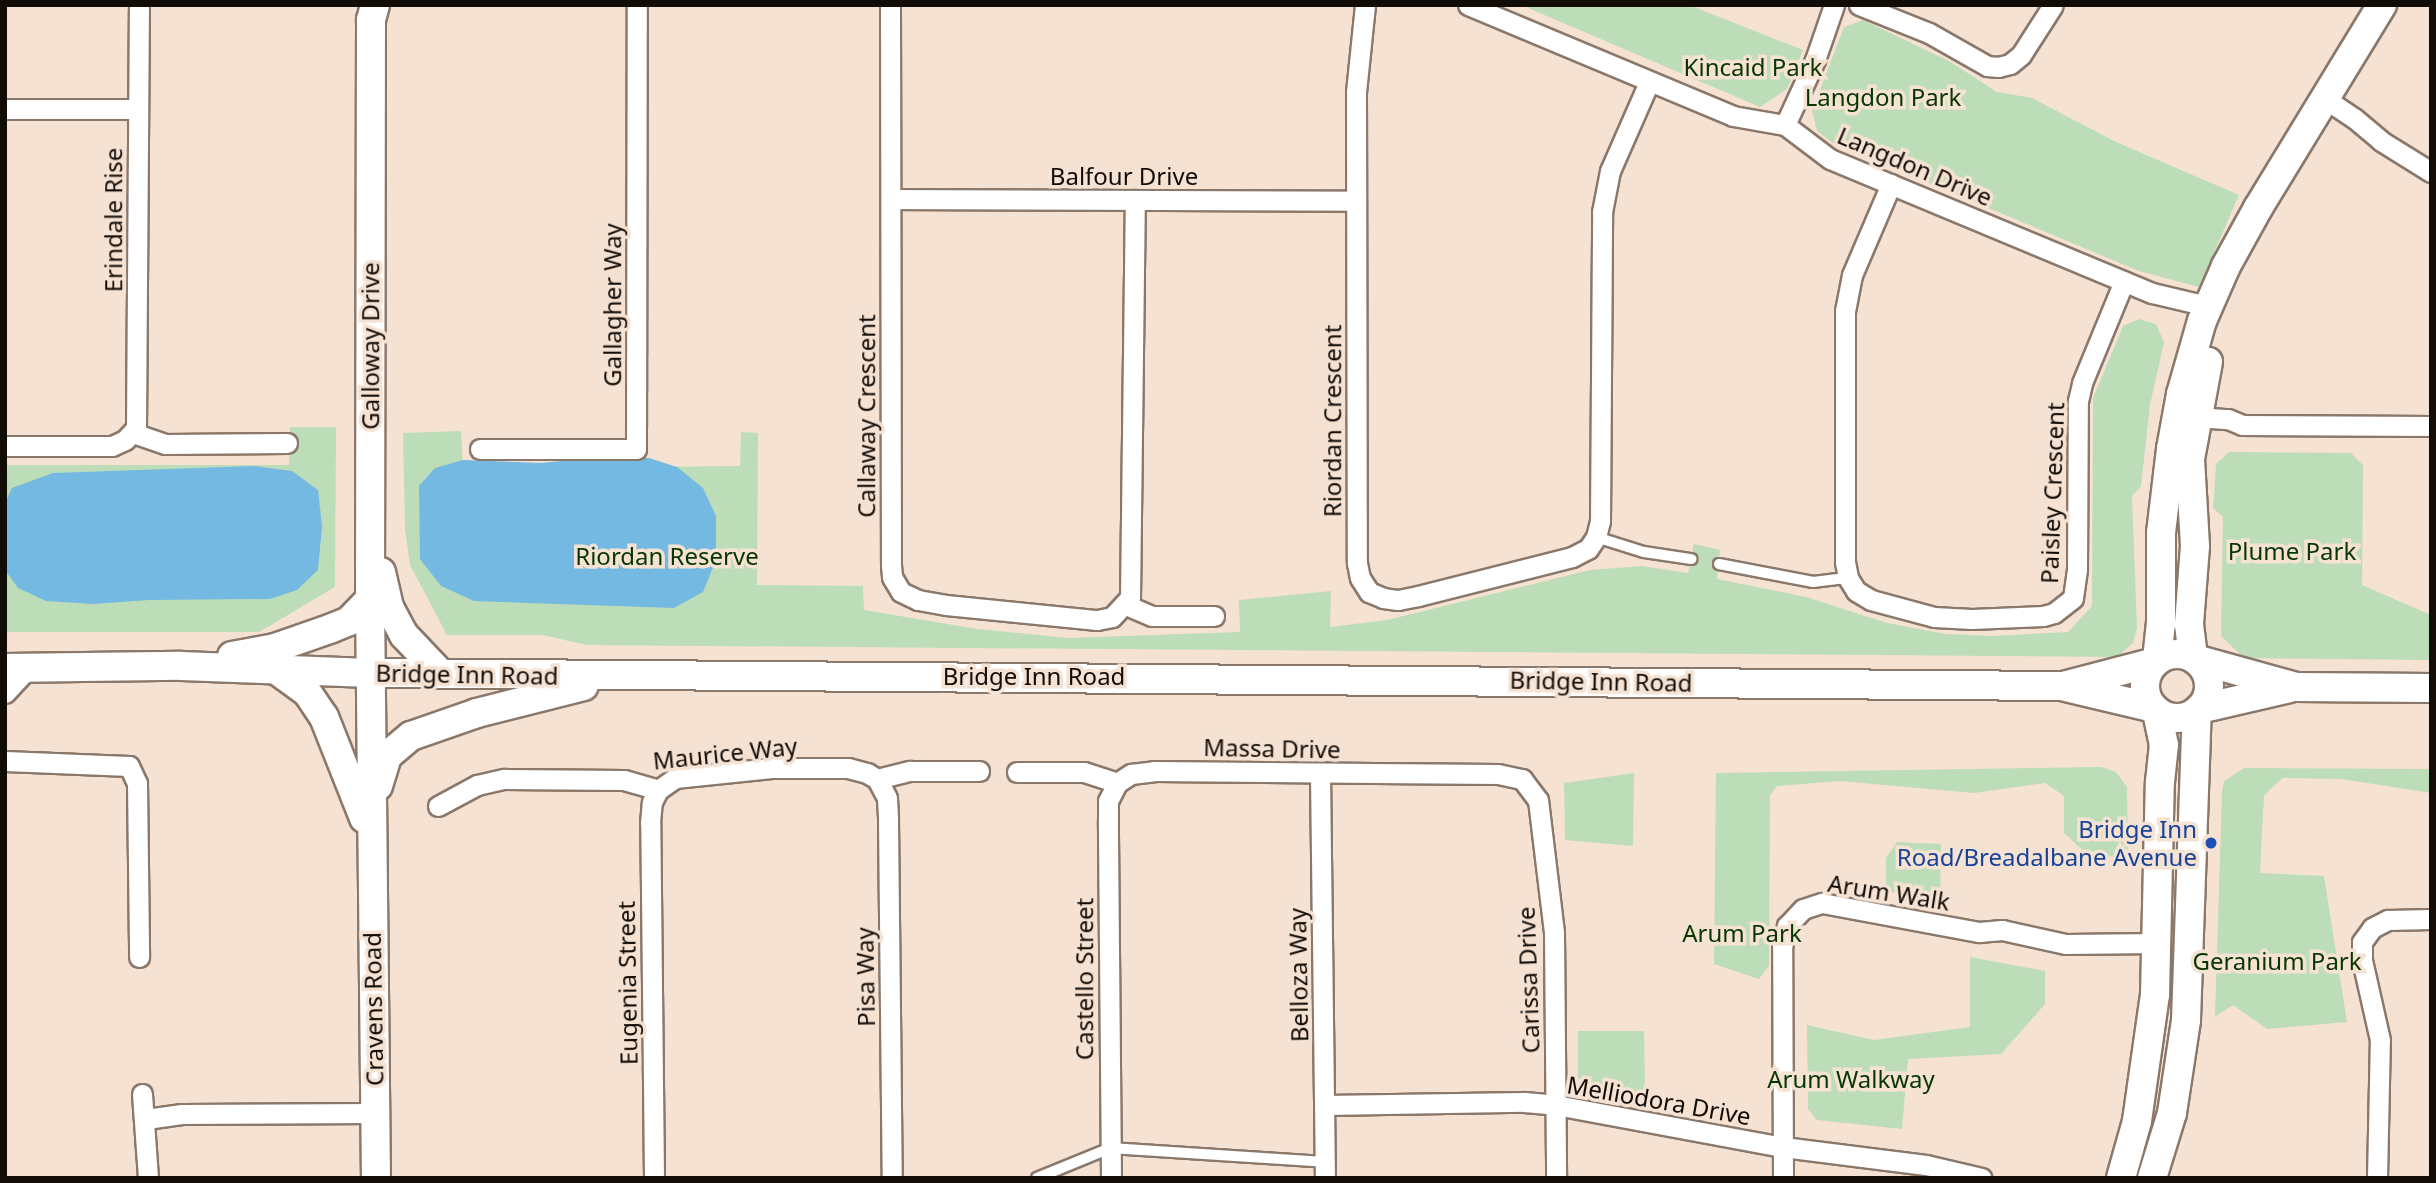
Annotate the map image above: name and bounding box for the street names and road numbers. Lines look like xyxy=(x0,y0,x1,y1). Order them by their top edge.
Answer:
street label: Langdon Drive xyxy=(1833,120,1997,212)
street label: Erindale Rise xyxy=(99,148,127,292)
street label: Balfour Drive xyxy=(1050,162,1198,190)
street label: Gallagher Way xyxy=(598,223,626,387)
street label: Galloway Drive xyxy=(356,262,384,430)
street label: Callaway Crescent xyxy=(852,314,880,518)
street label: Riordan Crescent xyxy=(1318,325,1346,517)
street label: Paisley Crescent xyxy=(2034,402,2070,584)
street label: Bridge Inn Road xyxy=(375,658,559,690)
street label: Bridge Inn Road xyxy=(943,662,1125,690)
street label: Bridge Inn Road xyxy=(1509,665,1693,697)
street label: Maurice Way xyxy=(651,731,799,775)
street label: Massa Drive xyxy=(1203,732,1341,764)
street label: Arum Walk xyxy=(1826,868,1952,916)
street label: Castello Street xyxy=(1070,898,1098,1060)
street label: Eugenia Street xyxy=(611,901,643,1065)
street label: Carissa Drive xyxy=(1511,906,1545,1054)
street label: Belloza Way xyxy=(1282,908,1314,1042)
street label: Pisa Way xyxy=(850,927,880,1027)
street label: Cravens Road xyxy=(357,932,389,1086)
street label: Melliodora Drive xyxy=(1565,1070,1753,1130)

